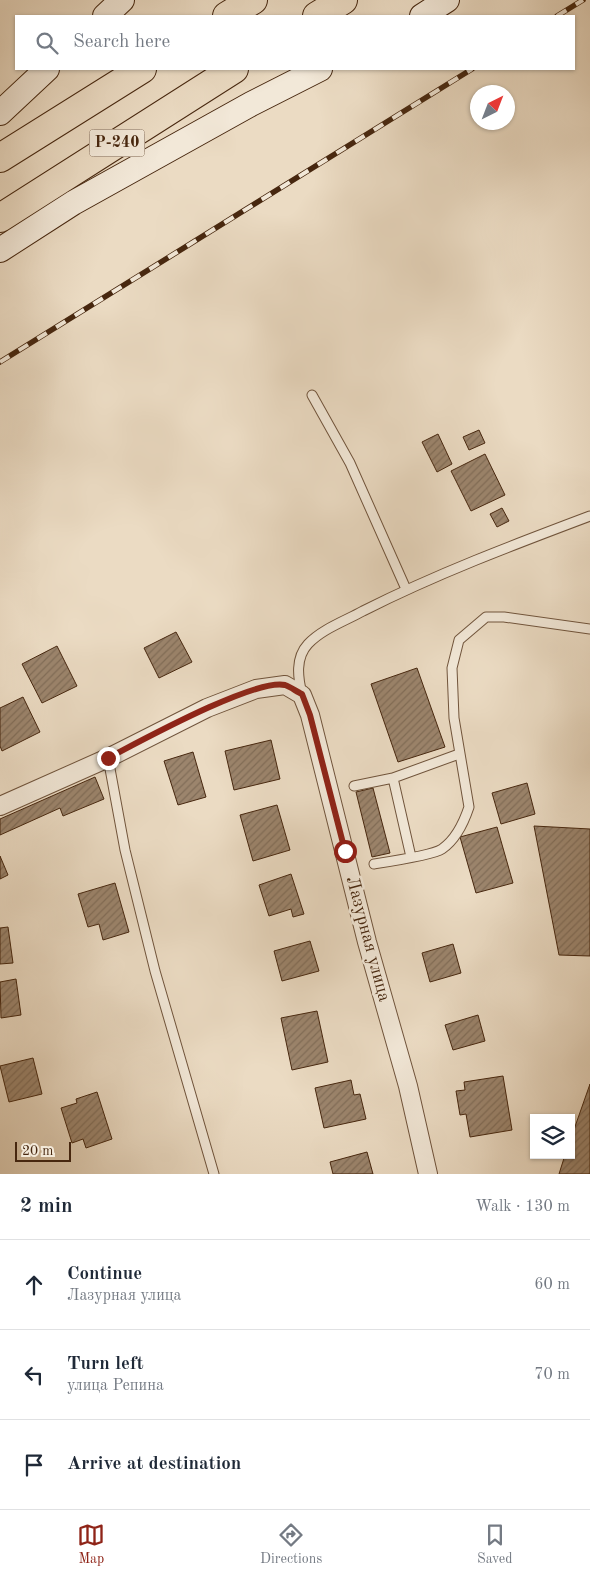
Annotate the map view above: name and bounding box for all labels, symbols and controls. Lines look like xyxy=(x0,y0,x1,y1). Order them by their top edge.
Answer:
search box xyxy=(15,15,575,70)
icon: search xyxy=(33,29,61,57)
text: Search here xyxy=(73,33,170,52)
north arrow xyxy=(470,85,515,130)
road number: Р-240 xyxy=(90,130,144,156)
route end xyxy=(97,747,120,770)
route start xyxy=(334,840,357,863)
street label: Лазурная улица xyxy=(343,874,393,1004)
map controls xyxy=(530,1114,575,1159)
button: layers xyxy=(530,1114,575,1159)
scale bar xyxy=(15,1139,71,1162)
text: 20 m xyxy=(22,1144,53,1158)
text: 2 min xyxy=(20,1196,73,1217)
text: Walk · 130 m xyxy=(475,1199,570,1215)
text: Continue xyxy=(67,1265,142,1284)
icon: ahead xyxy=(20,1271,48,1299)
text: 60 m xyxy=(534,1277,570,1293)
text: Лазурная улица xyxy=(67,1288,181,1304)
text: Turn left xyxy=(67,1355,144,1374)
icon: left xyxy=(20,1361,48,1389)
text: 70 m xyxy=(534,1367,570,1383)
text: улица Репина xyxy=(67,1378,164,1394)
icon: arrive xyxy=(20,1451,48,1479)
text: Arrive at destination xyxy=(67,1455,241,1474)
tab: Map xyxy=(77,1521,105,1568)
tab: Directions xyxy=(260,1521,322,1568)
tab: Saved xyxy=(477,1521,513,1568)

